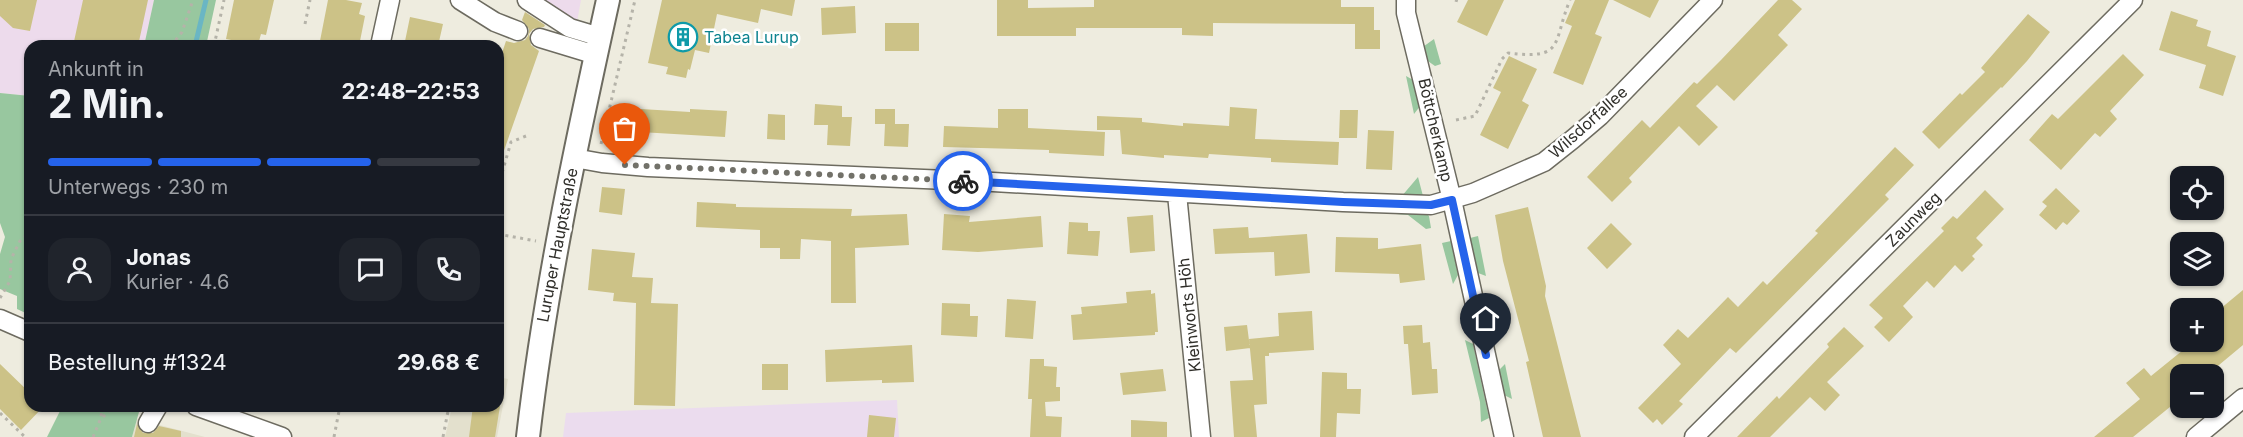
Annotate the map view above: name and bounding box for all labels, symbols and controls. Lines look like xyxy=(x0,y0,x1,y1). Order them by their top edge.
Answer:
building icon: Tabea Lurup xyxy=(667,21,699,53)
place label: Tabea Lurup xyxy=(704,27,799,47)
text: Ankunft in xyxy=(48,57,144,81)
street label: Böttcherkamp xyxy=(1414,76,1458,184)
text: 22:48–22:53 xyxy=(341,78,480,104)
text: 2 Min. xyxy=(48,80,166,127)
street label: Wilsdorfallee xyxy=(1545,82,1631,162)
pin xyxy=(599,103,650,165)
icon: bag xyxy=(608,112,641,145)
courier xyxy=(933,151,993,211)
icon: bike xyxy=(947,165,980,198)
street label: Luruper Hauptstraße xyxy=(532,166,582,324)
map controls xyxy=(2170,166,2224,418)
button: locate xyxy=(2170,166,2224,220)
text: Unterwegs · 230 m xyxy=(48,175,228,199)
street label: Zaunweg xyxy=(1881,187,1945,251)
button: layers xyxy=(2170,232,2224,286)
button: person xyxy=(48,238,111,301)
button: chat xyxy=(339,238,402,301)
button: phone xyxy=(417,238,480,301)
text: Jonas xyxy=(126,244,191,270)
street label: Kleinworts Höh xyxy=(1173,257,1205,373)
text: Kurier · 4.6 xyxy=(126,270,229,294)
pin xyxy=(1460,293,1511,355)
button: + xyxy=(2170,298,2224,352)
icon: home xyxy=(1469,302,1502,335)
text: Bestellung #1324 xyxy=(48,349,227,375)
text: 29.68 € xyxy=(397,349,480,375)
button: − xyxy=(2170,364,2224,418)

